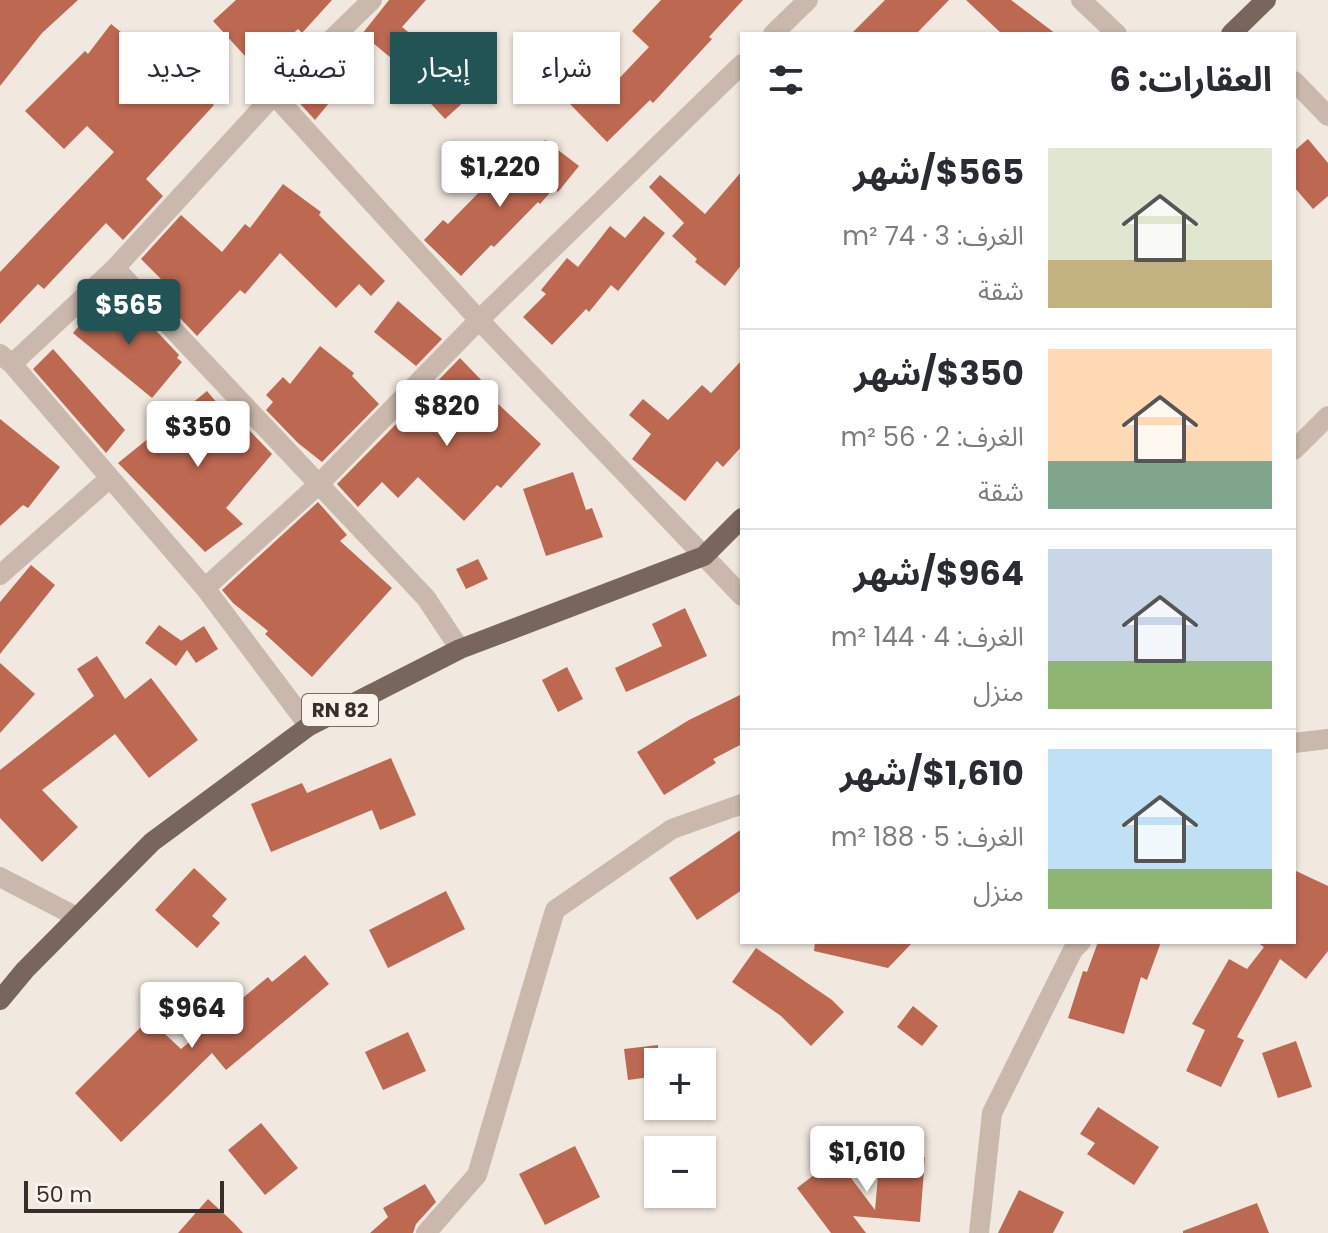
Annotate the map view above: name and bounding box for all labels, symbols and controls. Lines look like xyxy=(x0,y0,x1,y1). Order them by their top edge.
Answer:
chip: جديد xyxy=(119,32,229,104)
chip: تصفية xyxy=(245,32,374,104)
chip: إيجار xyxy=(390,32,497,104)
chip: شراء xyxy=(513,32,620,104)
text: العقارات: 6 xyxy=(1109,55,1272,103)
icon: filters xyxy=(764,58,808,102)
pin: $1,220 xyxy=(435,141,565,209)
text: $565/شهر xyxy=(853,148,1024,196)
text: $1,220 xyxy=(460,149,541,185)
icon: home xyxy=(1112,180,1208,276)
text: الغرف: 3 · 74 m² xyxy=(842,218,1024,254)
text: شقة xyxy=(978,273,1024,309)
pin: $565 xyxy=(82,279,176,347)
text: $565 xyxy=(95,287,163,323)
text: $350/شهر xyxy=(854,349,1024,397)
pin: $820 xyxy=(400,380,494,448)
icon: home xyxy=(1112,381,1208,477)
text: $820 xyxy=(414,388,480,424)
pin: $350 xyxy=(151,401,245,469)
text: $350 xyxy=(165,409,231,445)
text: الغرف: 2 · 56 m² xyxy=(840,419,1024,455)
text: شقة xyxy=(978,474,1024,510)
text: $964/شهر xyxy=(854,549,1024,597)
icon: home xyxy=(1112,581,1208,677)
text: الغرف: 4 · 144 m² xyxy=(831,619,1024,655)
text: منزل xyxy=(973,674,1024,710)
road number: RN 82 xyxy=(302,694,378,726)
text: $1,610/شهر xyxy=(840,749,1024,797)
icon: home xyxy=(1112,781,1208,877)
text: الغرف: 5 · 188 m² xyxy=(831,819,1024,855)
text: منزل xyxy=(973,874,1024,910)
pin: $964 xyxy=(145,982,239,1050)
text: $964 xyxy=(158,990,226,1026)
map controls xyxy=(644,1048,716,1208)
button: + xyxy=(644,1048,716,1120)
pin: $1,610 xyxy=(802,1126,932,1194)
text: $1,610 xyxy=(828,1134,906,1170)
button: − xyxy=(644,1136,716,1208)
scale bar xyxy=(24,1177,224,1213)
text: 50 m xyxy=(36,1179,92,1210)

